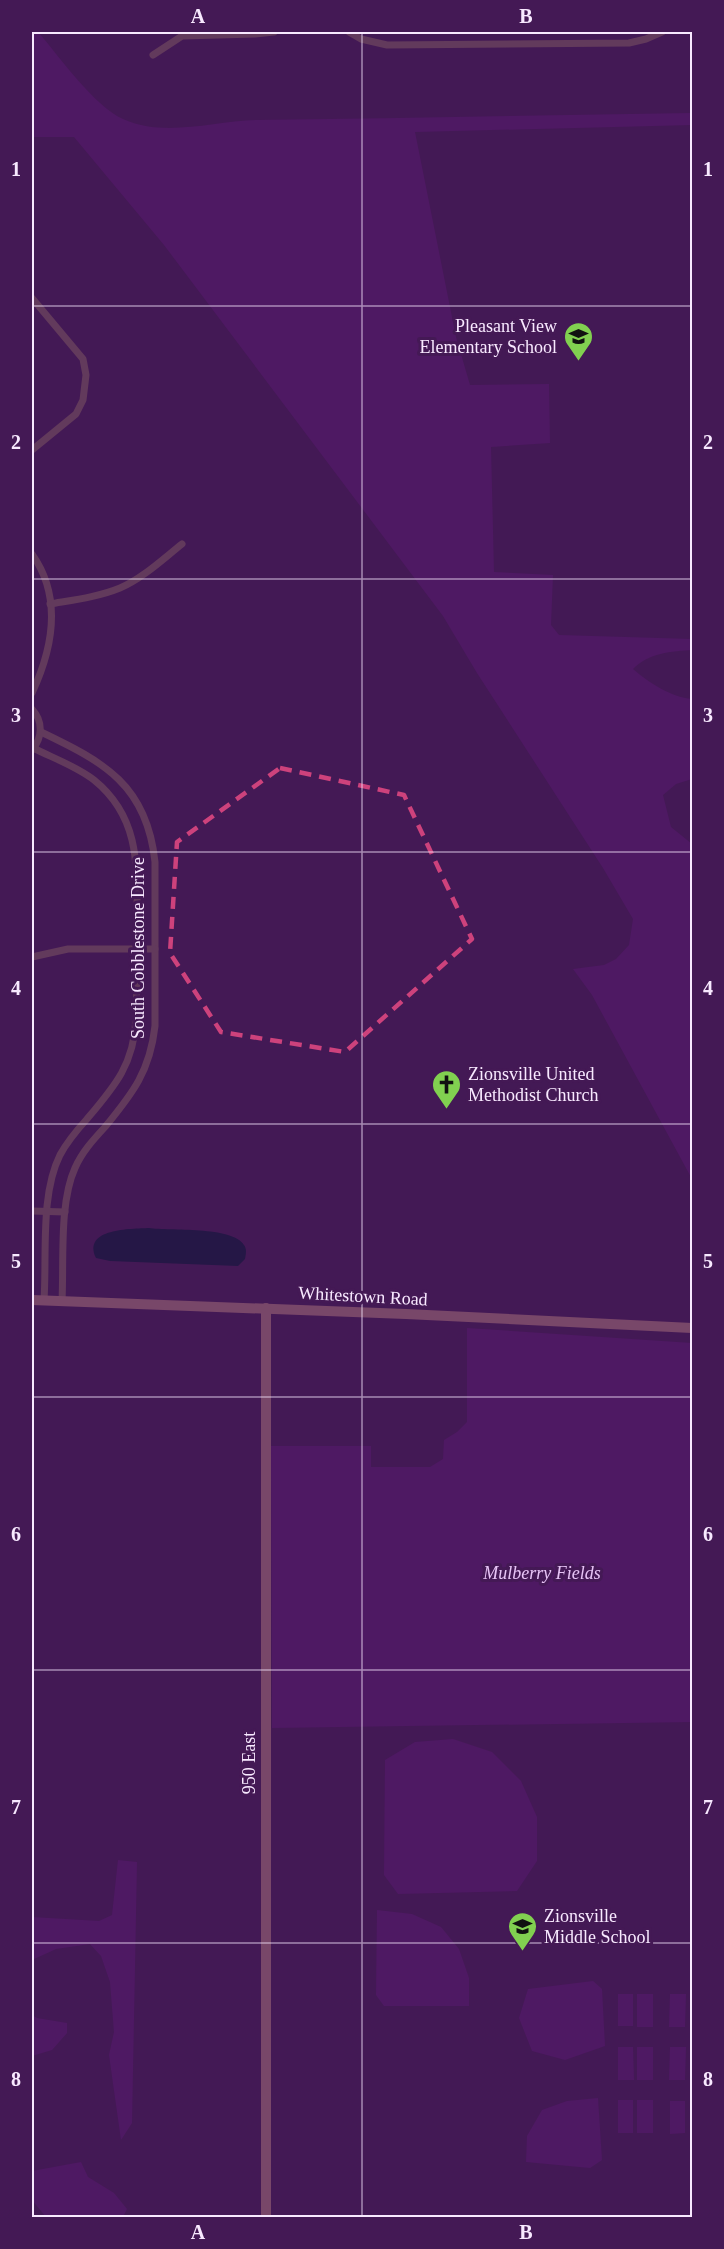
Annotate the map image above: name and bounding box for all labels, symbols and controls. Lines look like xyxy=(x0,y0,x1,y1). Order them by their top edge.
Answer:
text: A xyxy=(191,5,206,27)
text: B xyxy=(519,5,533,27)
text: 1 xyxy=(11,158,21,180)
text: 1 xyxy=(703,158,713,180)
place label: Pleasant View Elementary School xyxy=(420,316,557,357)
school or university icon: Pleasant View Elementary School xyxy=(562,320,594,362)
text: 2 xyxy=(11,431,21,453)
text: 2 xyxy=(703,431,713,453)
text: 3 xyxy=(11,704,21,726)
text: 3 xyxy=(703,704,713,726)
street label: South Cobblestone Drive xyxy=(128,857,148,1039)
text: 4 xyxy=(11,977,21,999)
text: 4 xyxy=(703,977,713,999)
place label: Zionsville United Methodist Church xyxy=(468,1064,599,1105)
church icon: Zionsville United Methodist Church xyxy=(431,1068,463,1110)
text: 5 xyxy=(11,1250,21,1272)
text: 5 xyxy=(703,1250,713,1272)
street label: Whitestown Road xyxy=(298,1283,428,1309)
text: 6 xyxy=(11,1523,21,1545)
text: 6 xyxy=(703,1523,713,1545)
park label: Mulberry Fields xyxy=(482,1563,601,1583)
street label: 950 East xyxy=(239,1732,259,1794)
text: 7 xyxy=(11,1796,21,1818)
text: 7 xyxy=(703,1796,713,1818)
place label: Zionsville Middle School xyxy=(544,1906,651,1947)
school or university icon: Zionsville Middle School xyxy=(507,1910,539,1952)
text: 8 xyxy=(11,2068,21,2090)
text: 8 xyxy=(703,2068,713,2090)
text: A xyxy=(191,2221,206,2243)
text: B xyxy=(519,2221,533,2243)

